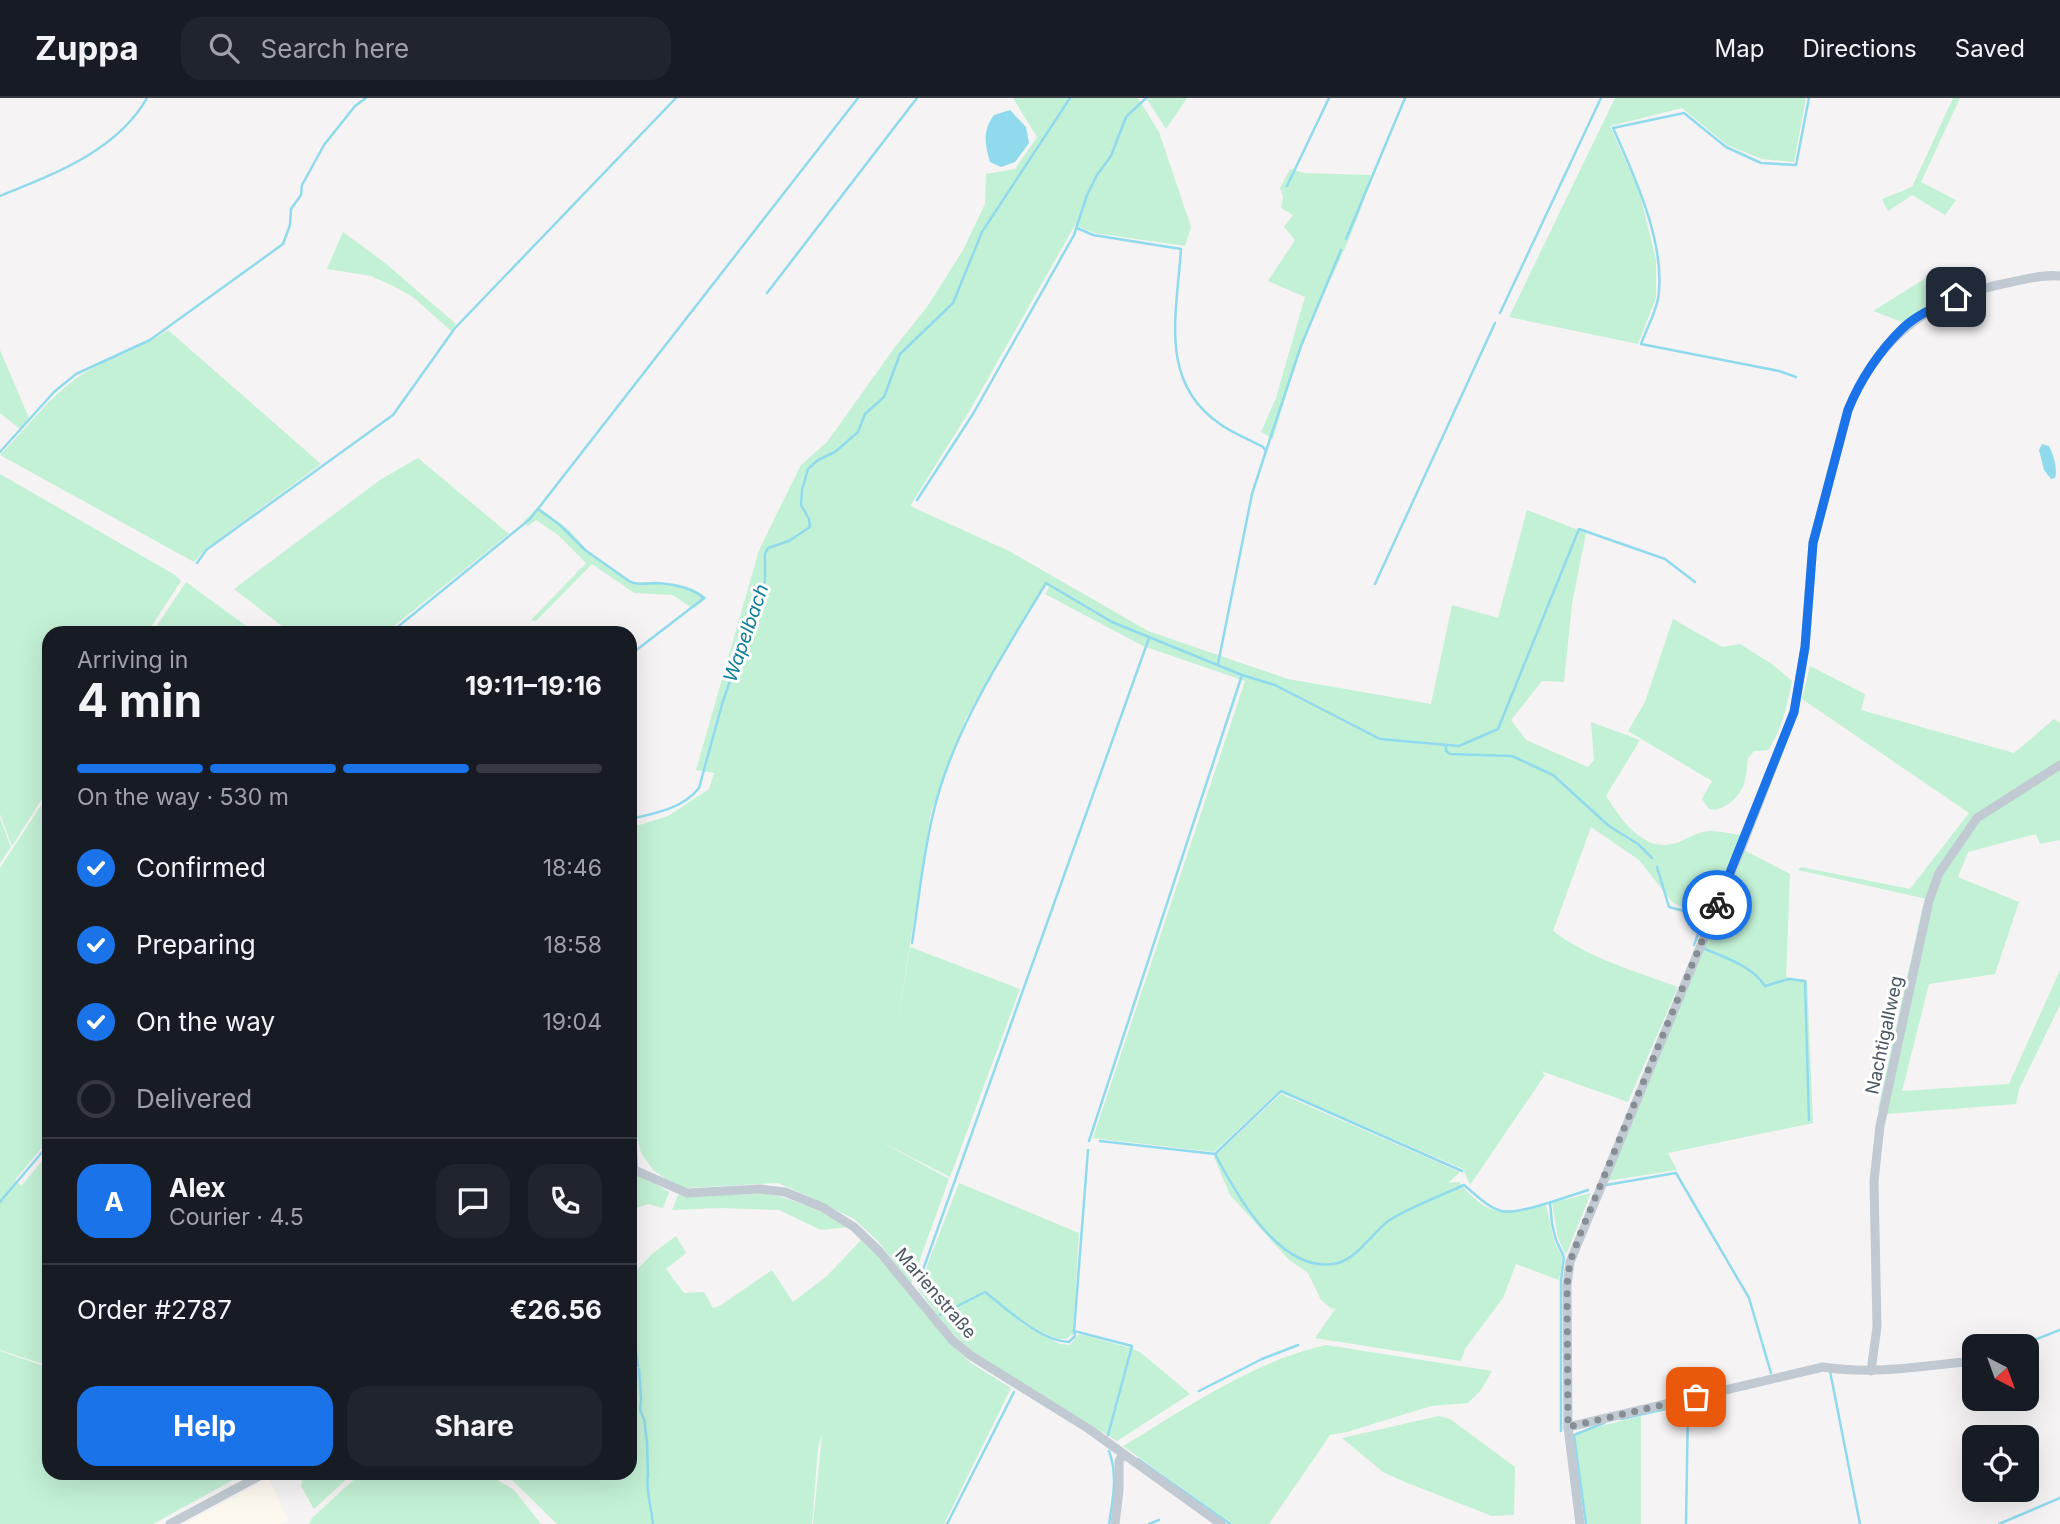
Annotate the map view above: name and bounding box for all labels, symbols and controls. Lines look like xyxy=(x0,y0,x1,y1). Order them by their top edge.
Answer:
search box xyxy=(181,17,671,80)
text: Zuppa xyxy=(35,28,139,68)
icon: search xyxy=(205,29,243,67)
text: Search here xyxy=(261,33,409,64)
text: Map xyxy=(1715,34,1764,63)
text: Directions xyxy=(1802,34,1917,63)
text: Saved xyxy=(1955,34,2025,63)
pin xyxy=(1926,267,1986,327)
icon: home xyxy=(1937,278,1975,316)
water label: Wapelbach xyxy=(719,581,773,685)
text: Arriving in xyxy=(77,646,188,674)
text: 19:11–19:16 xyxy=(465,670,602,701)
text: 4 min xyxy=(77,672,202,728)
text: On the way · 530 m xyxy=(77,783,289,811)
icon: check xyxy=(77,849,115,887)
text: Confirmed xyxy=(136,852,266,883)
text: 18:46 xyxy=(543,854,602,882)
courier xyxy=(1682,870,1752,940)
icon: bike xyxy=(1698,886,1736,924)
icon: check xyxy=(77,926,115,964)
text: Preparing xyxy=(136,929,256,960)
text: 18:58 xyxy=(544,931,602,959)
street label: Nachtigallweg xyxy=(1861,974,1907,1096)
icon: check xyxy=(77,1003,115,1041)
text: On the way xyxy=(136,1006,275,1037)
text: 19:04 xyxy=(542,1008,602,1036)
text: Delivered xyxy=(136,1083,252,1114)
button: chat xyxy=(436,1164,510,1238)
button: phone xyxy=(528,1164,602,1238)
text: Alex xyxy=(169,1172,226,1203)
text: A xyxy=(104,1186,124,1217)
text: Courier · 4.5 xyxy=(169,1203,304,1231)
street label: Marienstraße xyxy=(891,1244,981,1342)
text: Order #2787 xyxy=(77,1294,232,1325)
text: €26.56 xyxy=(510,1294,602,1325)
north arrow xyxy=(1962,1334,2039,1410)
map controls xyxy=(1962,1334,2039,1502)
pin xyxy=(1666,1367,1726,1427)
icon: bag xyxy=(1677,1378,1715,1416)
button: Help xyxy=(77,1386,333,1466)
button: Share xyxy=(347,1386,602,1466)
button: locate xyxy=(1962,1425,2039,1502)

